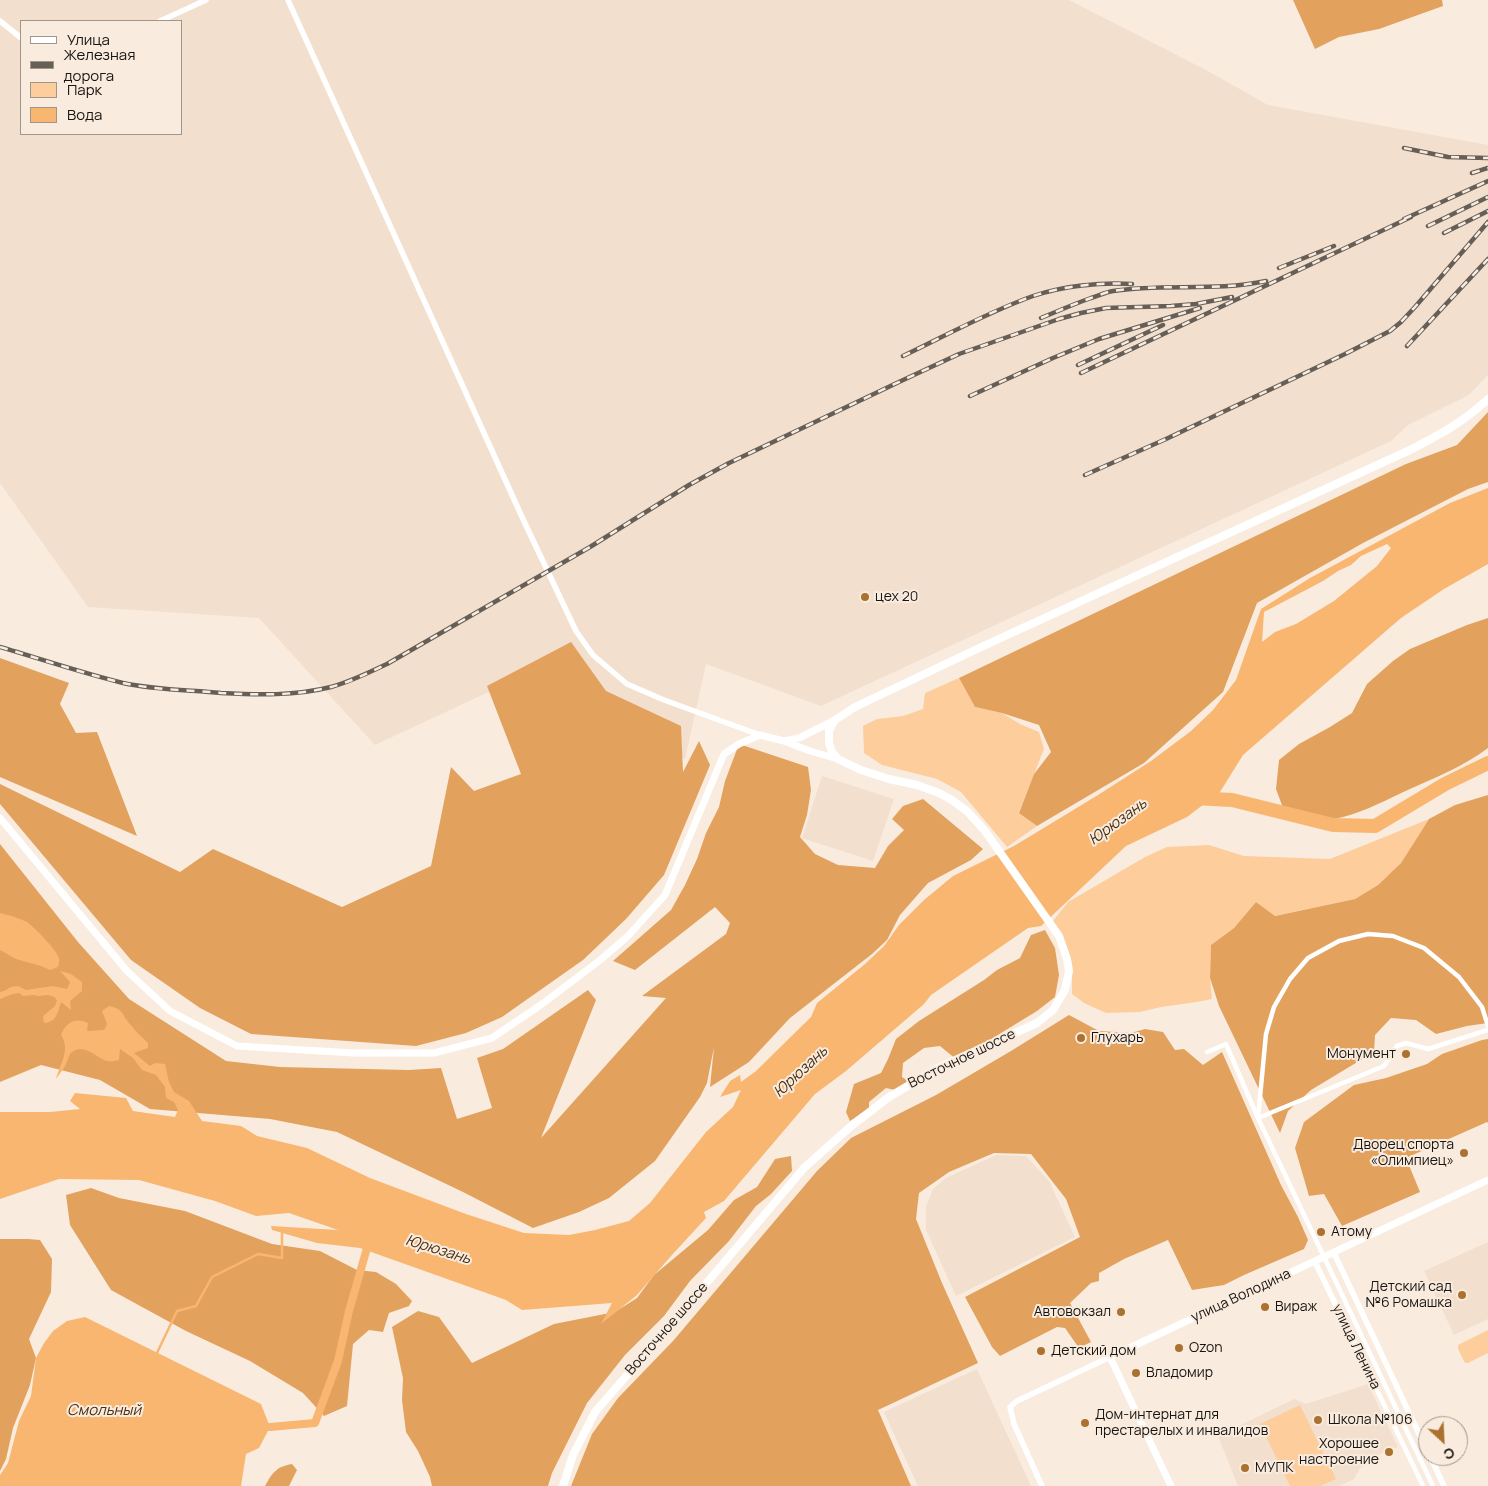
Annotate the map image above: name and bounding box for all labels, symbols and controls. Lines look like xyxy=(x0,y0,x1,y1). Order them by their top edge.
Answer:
legend xyxy=(20,20,182,135)
text: Улица xyxy=(67,29,110,50)
text: Железная дорога xyxy=(64,44,135,86)
text: Парк xyxy=(67,79,102,100)
text: Вода xyxy=(67,104,102,125)
place label: цех 20 xyxy=(875,589,918,605)
marker: цех 20 xyxy=(859,591,871,603)
water label: Юрюзань xyxy=(1086,795,1150,849)
street label: Восточное шоссе xyxy=(906,1026,1018,1092)
place label: Глухарь xyxy=(1091,1030,1143,1046)
marker: Глухарь xyxy=(1075,1032,1087,1044)
water label: Юрюзань xyxy=(770,1043,832,1101)
place label: Монумент xyxy=(1327,1046,1396,1062)
marker: Монумент xyxy=(1400,1048,1412,1060)
place label: Дворец спорта «Олимпиец» xyxy=(1353,1137,1454,1170)
marker: Дворец спорта «Олимпиец» xyxy=(1458,1147,1470,1159)
place label: Атому xyxy=(1331,1224,1372,1240)
marker: Атому xyxy=(1315,1226,1327,1238)
water label: Юрюзань xyxy=(403,1232,473,1268)
street label: улица Володина xyxy=(1189,1266,1293,1326)
street label: Восточное шоссе xyxy=(622,1279,712,1379)
place label: Детский сад №6 Ромашка xyxy=(1365,1279,1452,1311)
marker: Детский сад №6 Ромашка xyxy=(1456,1289,1468,1301)
place label: Вираж xyxy=(1275,1299,1317,1315)
marker: Вираж xyxy=(1259,1301,1271,1313)
street label: улица Ленина xyxy=(1328,1302,1384,1392)
place label: Автовокзал xyxy=(1034,1304,1111,1320)
marker: Автовокзал xyxy=(1115,1306,1127,1318)
place label: Ozon xyxy=(1189,1340,1223,1356)
marker: Ozon xyxy=(1173,1342,1185,1354)
place label: Детский дом xyxy=(1051,1343,1136,1359)
marker: Детский дом xyxy=(1035,1345,1047,1357)
place label: Владомир xyxy=(1146,1365,1213,1381)
marker: Владомир xyxy=(1130,1367,1142,1379)
water label: Смольный xyxy=(67,1402,141,1420)
place label: Дом-интернат для престарелых и инвалидов xyxy=(1095,1407,1268,1440)
place label: Школа №106 xyxy=(1328,1412,1413,1428)
marker: Школа №106 xyxy=(1312,1414,1324,1426)
north arrow xyxy=(1418,1416,1468,1466)
marker: Дом-интернат для престарелых и инвалидов xyxy=(1079,1417,1091,1429)
place label: Хорошее настроение xyxy=(1299,1436,1379,1468)
text: С xyxy=(1440,1443,1458,1465)
marker: Хорошее настроение xyxy=(1383,1446,1395,1458)
place label: МУПК xyxy=(1255,1460,1293,1476)
marker: МУПК xyxy=(1239,1462,1251,1474)

